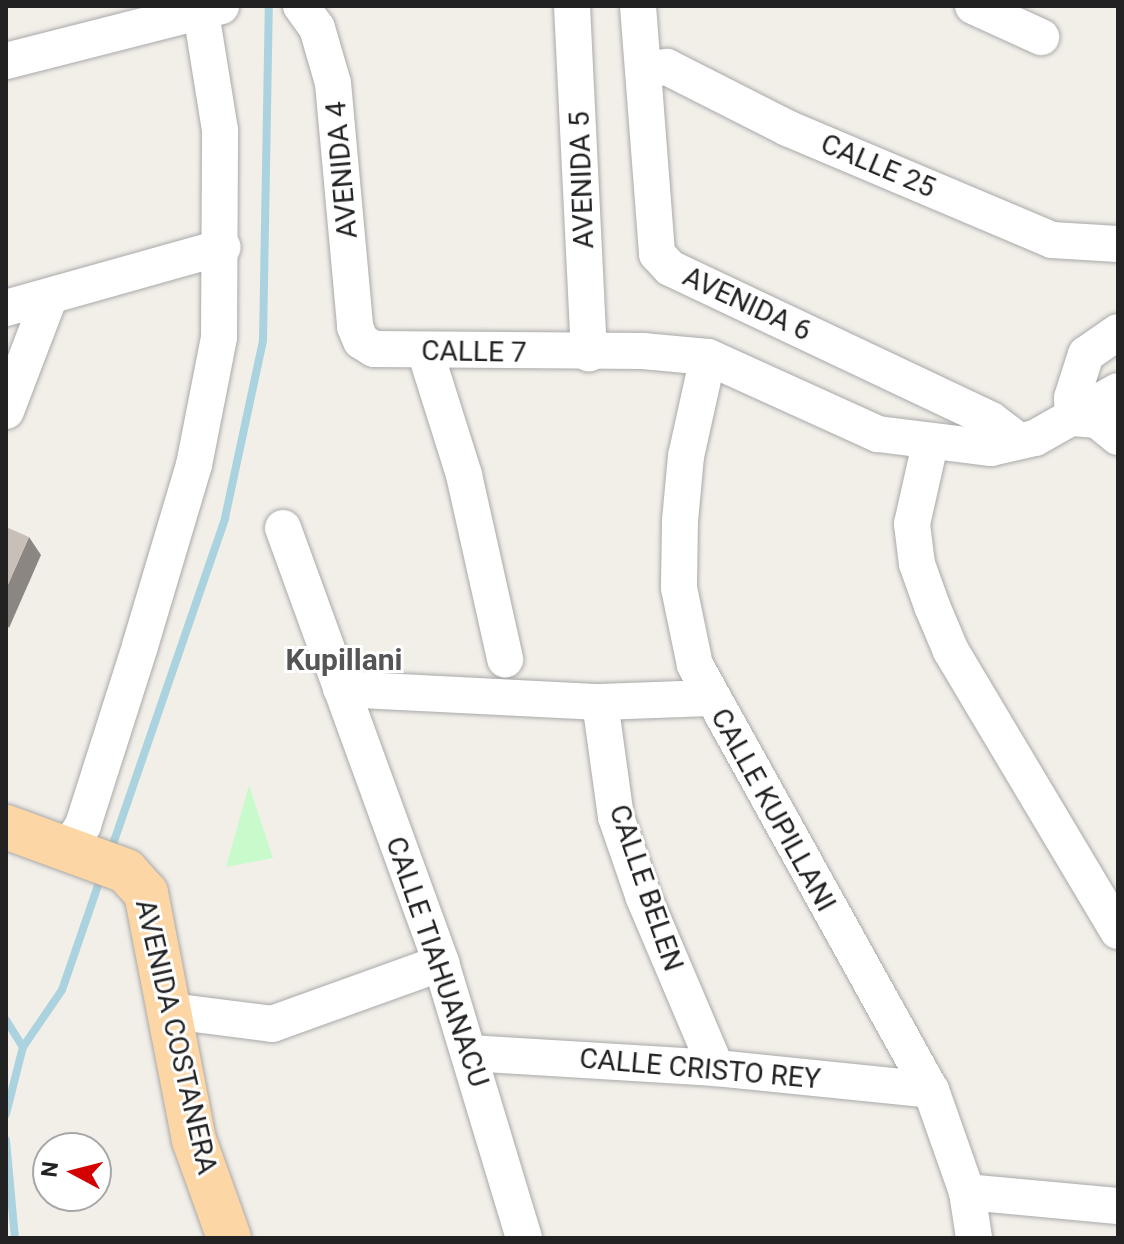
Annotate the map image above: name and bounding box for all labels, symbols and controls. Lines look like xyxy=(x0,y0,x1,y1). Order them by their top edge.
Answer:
street label: AVENIDA 4 xyxy=(319,100,365,240)
street label: AVENIDA 5 xyxy=(563,111,601,249)
street label: CALLE 25 xyxy=(816,127,940,205)
street label: AVENIDA 6 xyxy=(678,260,816,348)
street label: CALLE 7 xyxy=(421,334,527,370)
district label: Kupillani xyxy=(285,642,403,678)
street label: CALLE KUPILLANI xyxy=(703,703,843,917)
street label: CALLE BELEN xyxy=(602,800,690,976)
street label: CALLE TIAHUANACU xyxy=(378,832,496,1092)
street label: AVENIDA COSTANERA xyxy=(128,896,224,1178)
street label: CALLE CRISTO REY xyxy=(578,1042,822,1096)
north arrow xyxy=(32,1132,112,1212)
text: N xyxy=(36,1160,63,1178)

